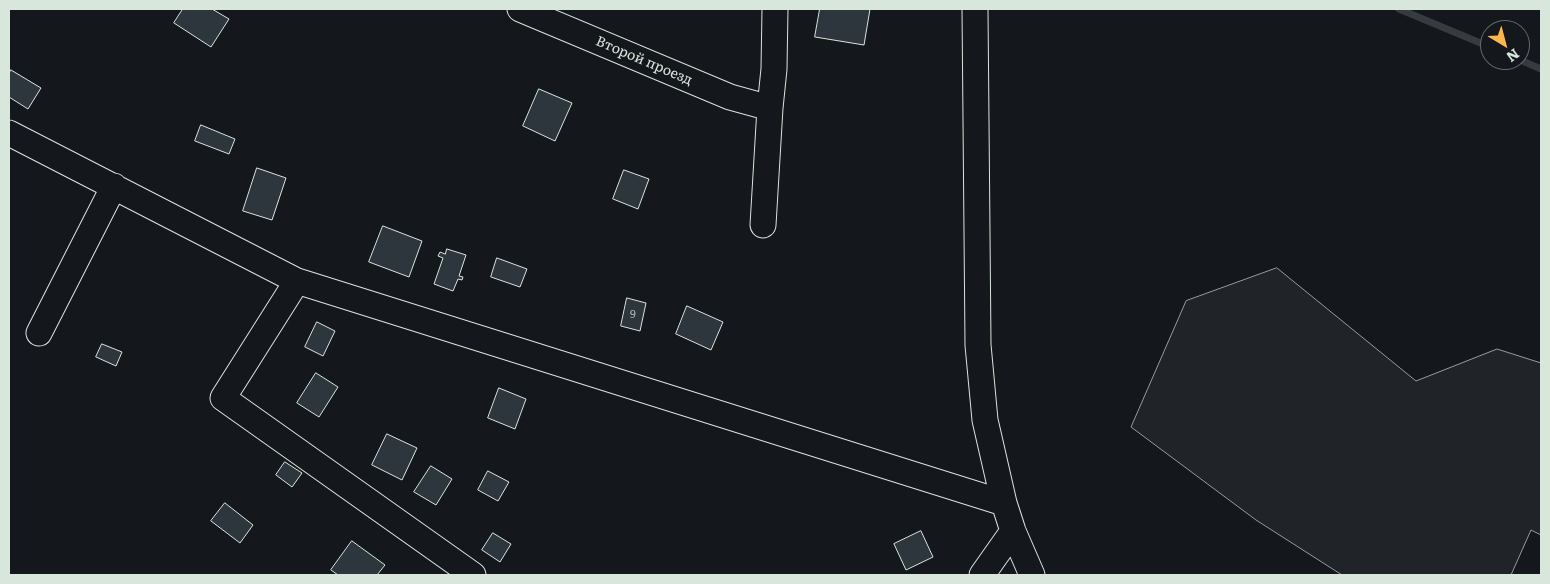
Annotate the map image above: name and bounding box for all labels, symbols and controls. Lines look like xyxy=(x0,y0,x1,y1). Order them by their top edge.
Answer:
north arrow xyxy=(1480,20,1530,70)
street label: Второй проезд xyxy=(593,33,695,89)
text: N xyxy=(1503,45,1524,68)
house number: 9 xyxy=(630,308,636,322)

